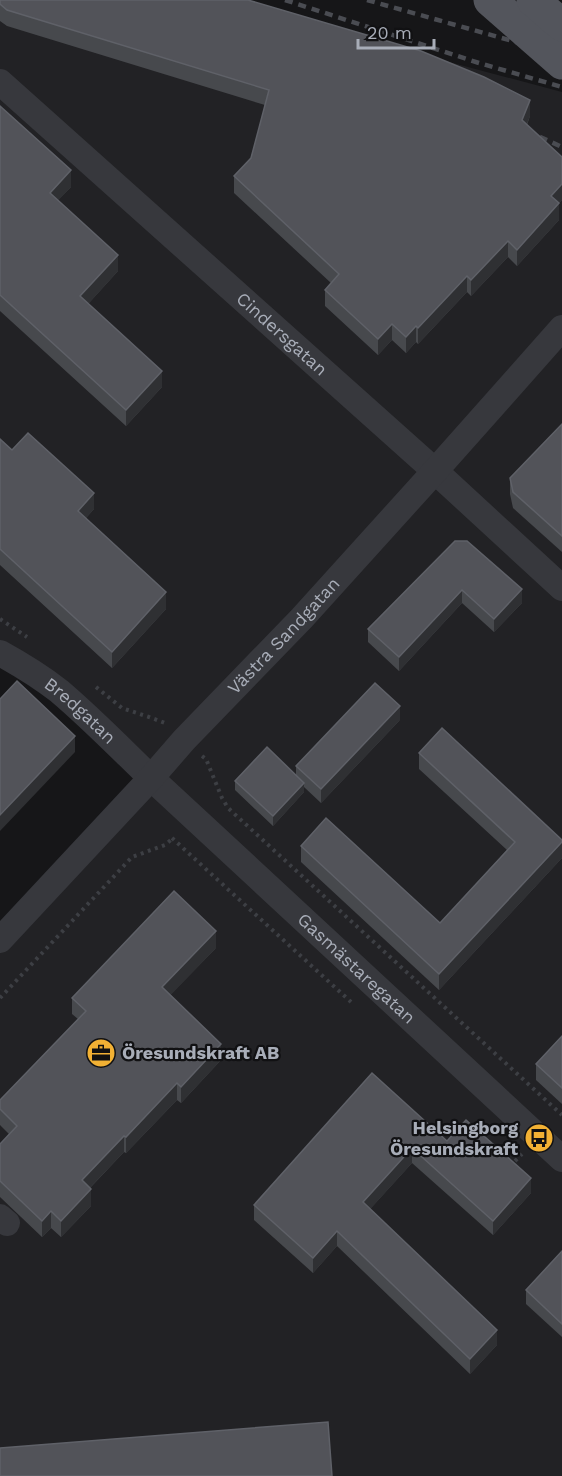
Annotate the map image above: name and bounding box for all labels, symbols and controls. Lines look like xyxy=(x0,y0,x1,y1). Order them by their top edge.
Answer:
scale bar xyxy=(358,12,434,50)
text: 20 m xyxy=(367,22,412,43)
street label: Cindersgatan xyxy=(232,288,332,380)
street label: Västra Sandgatan xyxy=(223,573,344,698)
street label: Bredgatan xyxy=(41,673,120,748)
street label: Gasmästaregatan xyxy=(293,908,420,1028)
office icon: Öresundskraft AB xyxy=(85,1037,117,1069)
place label: Öresundskraft AB xyxy=(122,1042,279,1063)
place label: Helsingborg Öresundskraft xyxy=(390,1117,519,1159)
bus stop icon: Helsingborg Öresundskraft xyxy=(523,1122,555,1154)

